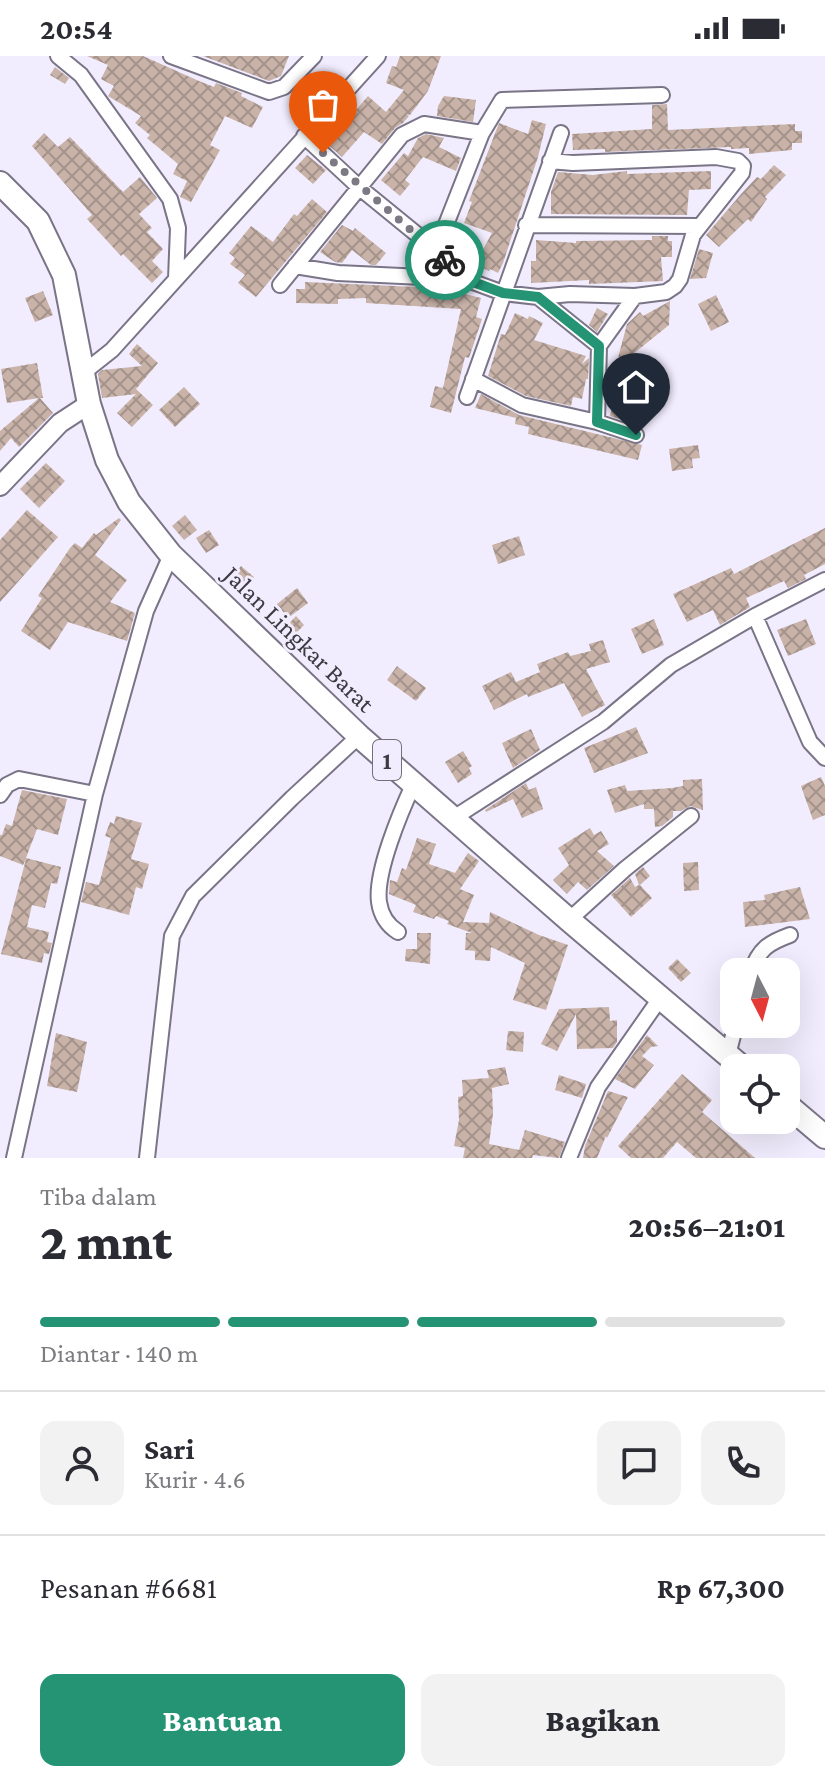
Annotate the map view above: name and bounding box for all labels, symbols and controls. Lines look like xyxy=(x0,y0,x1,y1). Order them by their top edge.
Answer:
text: 20:54 xyxy=(40,12,113,45)
pin xyxy=(289,71,357,153)
icon: bag xyxy=(301,83,345,127)
courier xyxy=(405,220,485,300)
icon: bike xyxy=(423,238,467,282)
pin xyxy=(602,353,670,435)
icon: home xyxy=(614,365,658,409)
street label: Jalan Lingkar Barat xyxy=(216,558,381,718)
road number: 1 xyxy=(373,740,401,780)
north arrow xyxy=(720,958,800,1038)
map controls xyxy=(720,958,800,1134)
button: locate xyxy=(720,1054,800,1134)
text: Tiba dalam xyxy=(40,1182,157,1211)
text: 20:56–21:01 xyxy=(628,1210,785,1243)
text: 2 mnt xyxy=(40,1212,172,1270)
text: Diantar · 140 m xyxy=(40,1339,198,1368)
button: person xyxy=(40,1421,124,1505)
button: chat xyxy=(597,1421,681,1505)
button: phone xyxy=(701,1421,785,1505)
text: Sari xyxy=(144,1432,194,1465)
text: Kurir · 4.6 xyxy=(144,1465,246,1494)
text: Pesanan #6681 xyxy=(40,1571,217,1604)
text: Rp 67,300 xyxy=(657,1571,785,1604)
button: Bantuan xyxy=(40,1674,405,1766)
button: Bagikan xyxy=(421,1674,785,1766)

